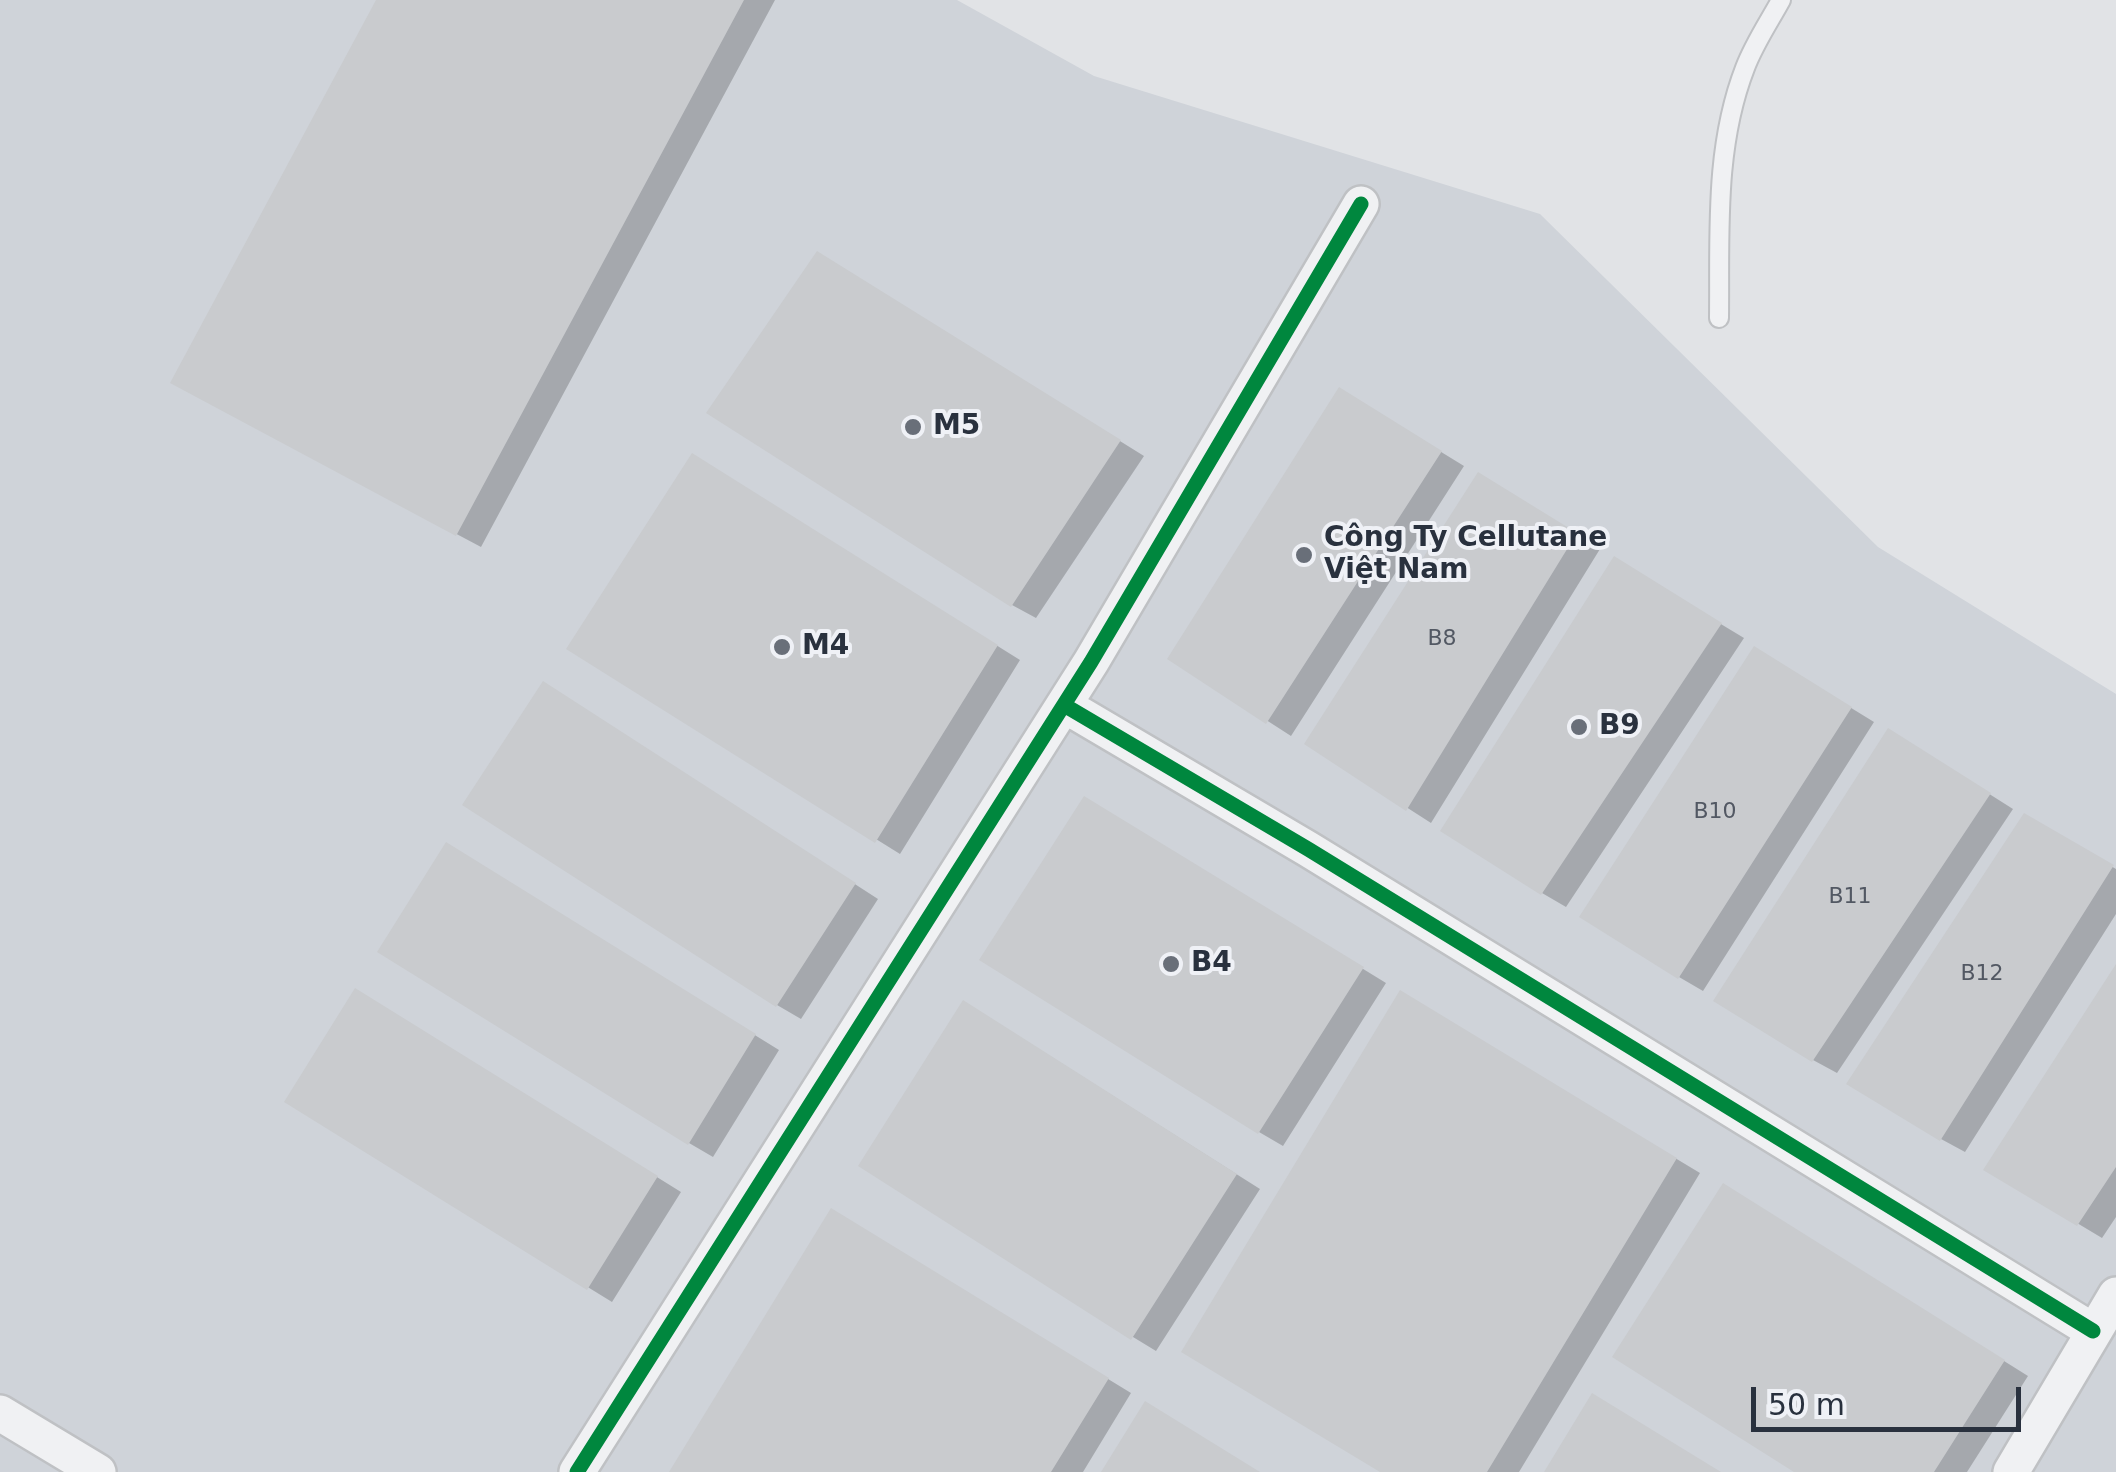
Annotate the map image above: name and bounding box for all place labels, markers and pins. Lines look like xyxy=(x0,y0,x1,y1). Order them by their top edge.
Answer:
place label: M5 xyxy=(933,410,980,444)
marker: M5 xyxy=(902,416,924,438)
place label: Công Ty Cellutane Việt Nam xyxy=(1324,522,1607,588)
marker: Công Ty Cellutane Việt Nam xyxy=(1293,544,1315,566)
place label: M4 xyxy=(802,630,849,664)
marker: M4 xyxy=(771,636,793,658)
place label: B9 xyxy=(1599,710,1640,744)
marker: B9 xyxy=(1568,716,1590,738)
place label: B4 xyxy=(1191,947,1232,981)
marker: B4 xyxy=(1160,953,1182,975)

